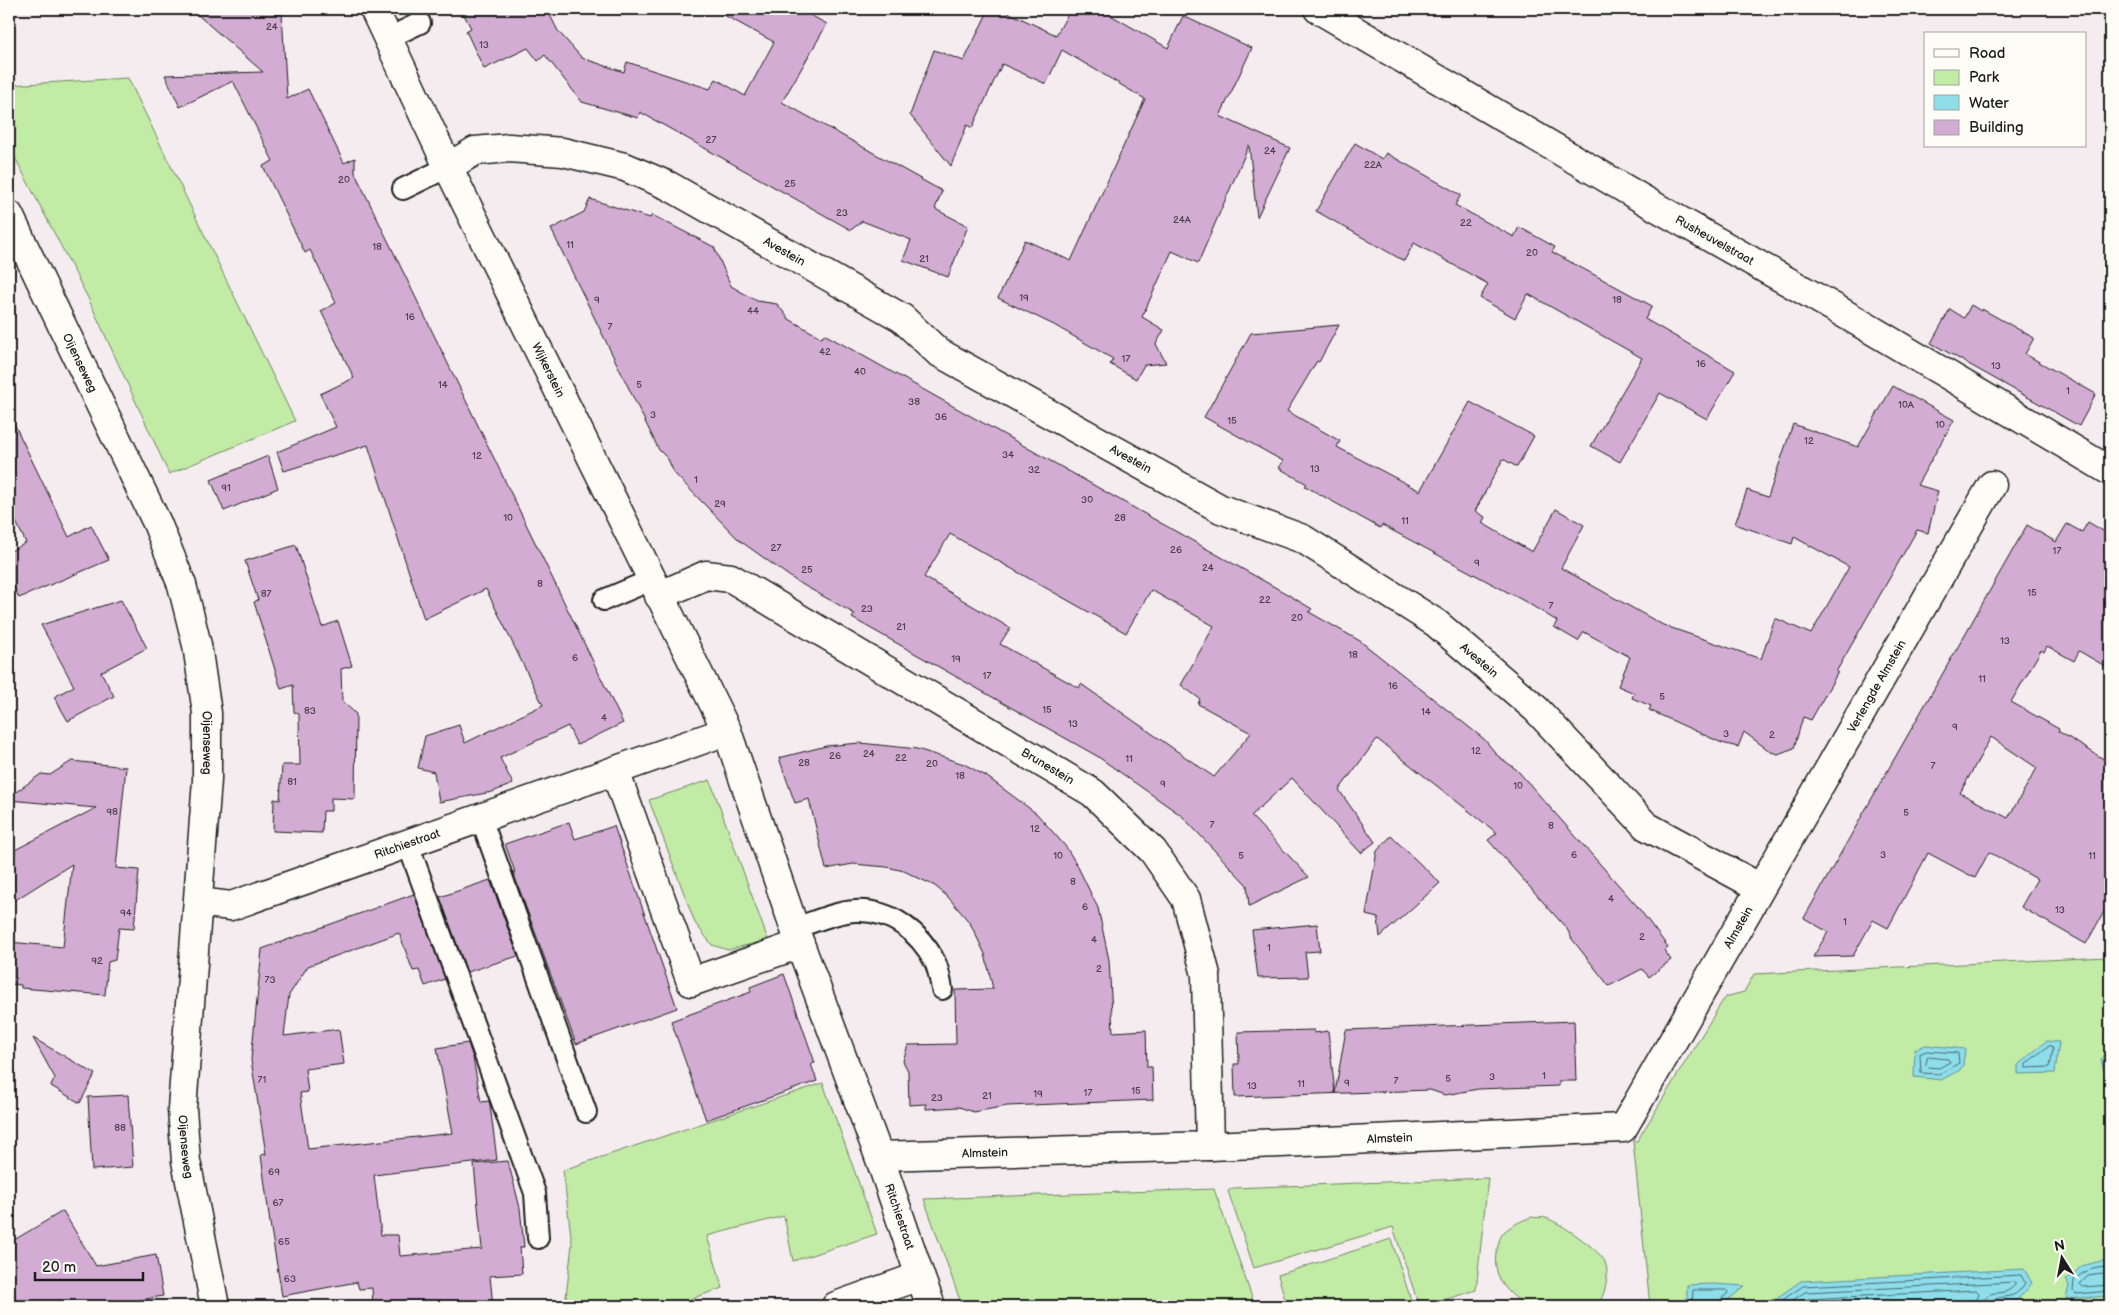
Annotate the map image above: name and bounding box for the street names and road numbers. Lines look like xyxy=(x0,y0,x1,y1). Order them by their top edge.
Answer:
street label: Rusheuvelstraat xyxy=(1673,212,1757,268)
street label: Avestein xyxy=(761,234,808,269)
street label: Oijenseweg xyxy=(59,331,101,395)
street label: Wijkerstein xyxy=(529,340,568,400)
street label: Avestein xyxy=(1107,441,1155,477)
street label: Verlengde Almstein xyxy=(1844,637,1909,735)
street label: Avestein xyxy=(1457,640,1502,681)
street label: Oijenseweg xyxy=(200,711,215,775)
street label: Brunestein xyxy=(1018,745,1077,788)
street label: Ritchiestraat xyxy=(372,825,442,862)
street label: Almstein xyxy=(1720,903,1756,951)
street label: Oijenseweg xyxy=(175,1114,197,1180)
street label: Almstein xyxy=(1366,1130,1413,1147)
street label: Almstein xyxy=(962,1145,1008,1161)
street label: Ritchiestraat xyxy=(881,1182,918,1252)

